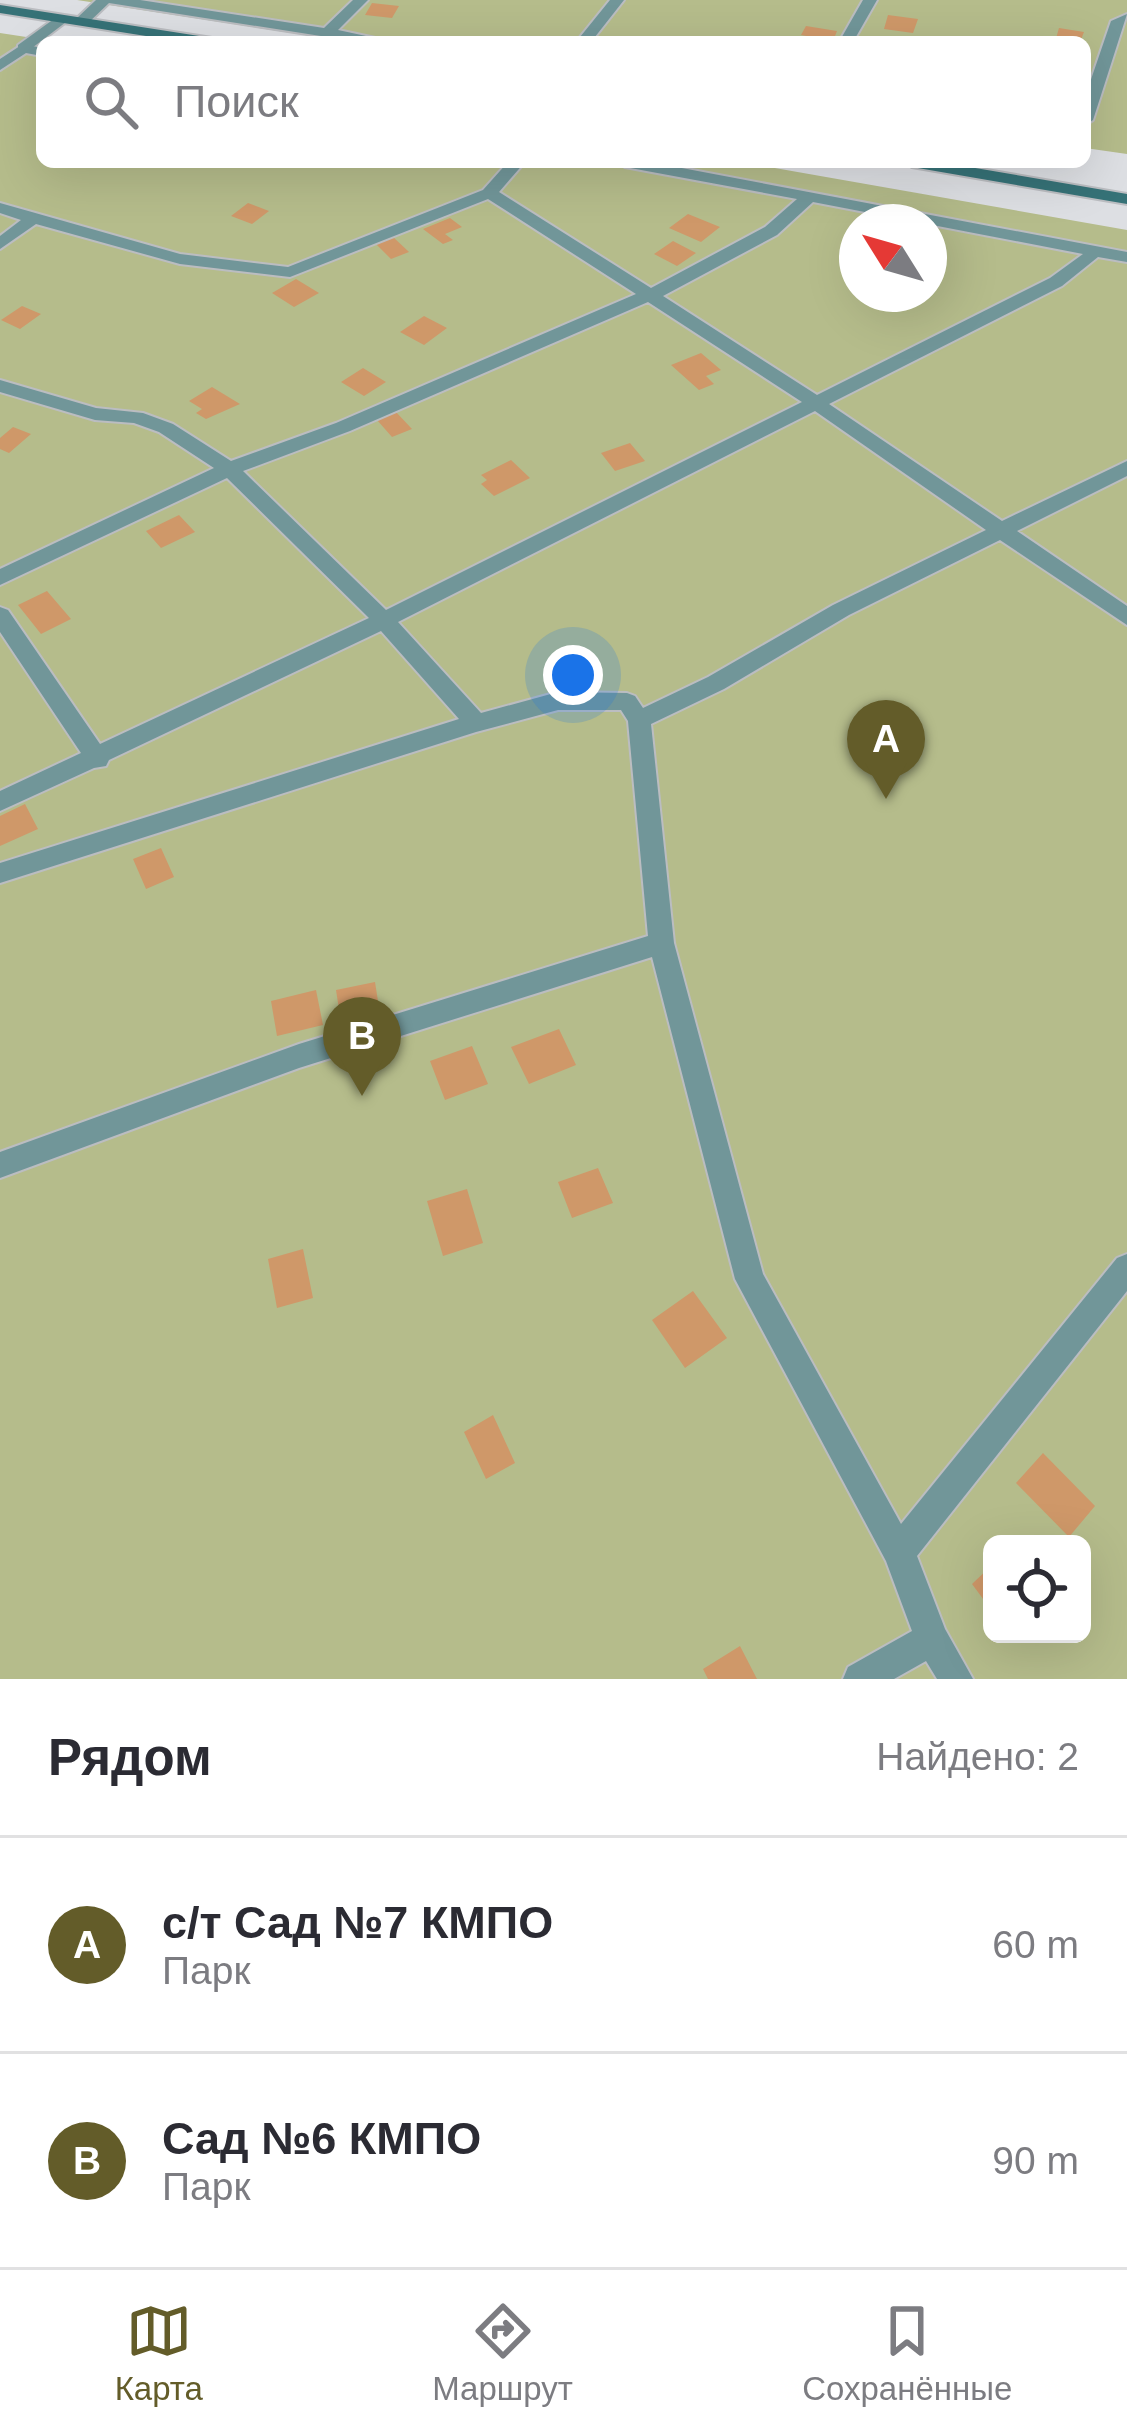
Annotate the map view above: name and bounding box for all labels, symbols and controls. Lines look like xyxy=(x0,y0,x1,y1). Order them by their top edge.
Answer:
search box xyxy=(36,36,1091,168)
icon: search xyxy=(78,69,144,135)
text: Поиск xyxy=(174,76,299,127)
north arrow xyxy=(839,204,947,312)
your location xyxy=(543,645,603,705)
pin: A xyxy=(847,700,925,799)
pin: B xyxy=(323,997,401,1096)
map controls xyxy=(983,1535,1091,1643)
button: locate xyxy=(983,1535,1091,1643)
text: Рядом xyxy=(48,1729,212,1786)
text: Найдено: 2 xyxy=(876,1735,1079,1778)
text: с/т Сад №7 КМПО xyxy=(162,1897,553,1948)
text: A xyxy=(73,1923,101,1966)
text: 60 m xyxy=(992,1923,1079,1966)
text: Парк xyxy=(162,1949,250,1992)
text: Сад №6 КМПО xyxy=(162,2113,481,2164)
text: B xyxy=(73,2139,101,2182)
text: 90 m xyxy=(992,2139,1079,2182)
text: Парк xyxy=(162,2165,250,2208)
tab: Карта xyxy=(115,2298,203,2408)
tab: Маршрут xyxy=(432,2298,573,2408)
tab: Сохранённые xyxy=(802,2298,1012,2408)

